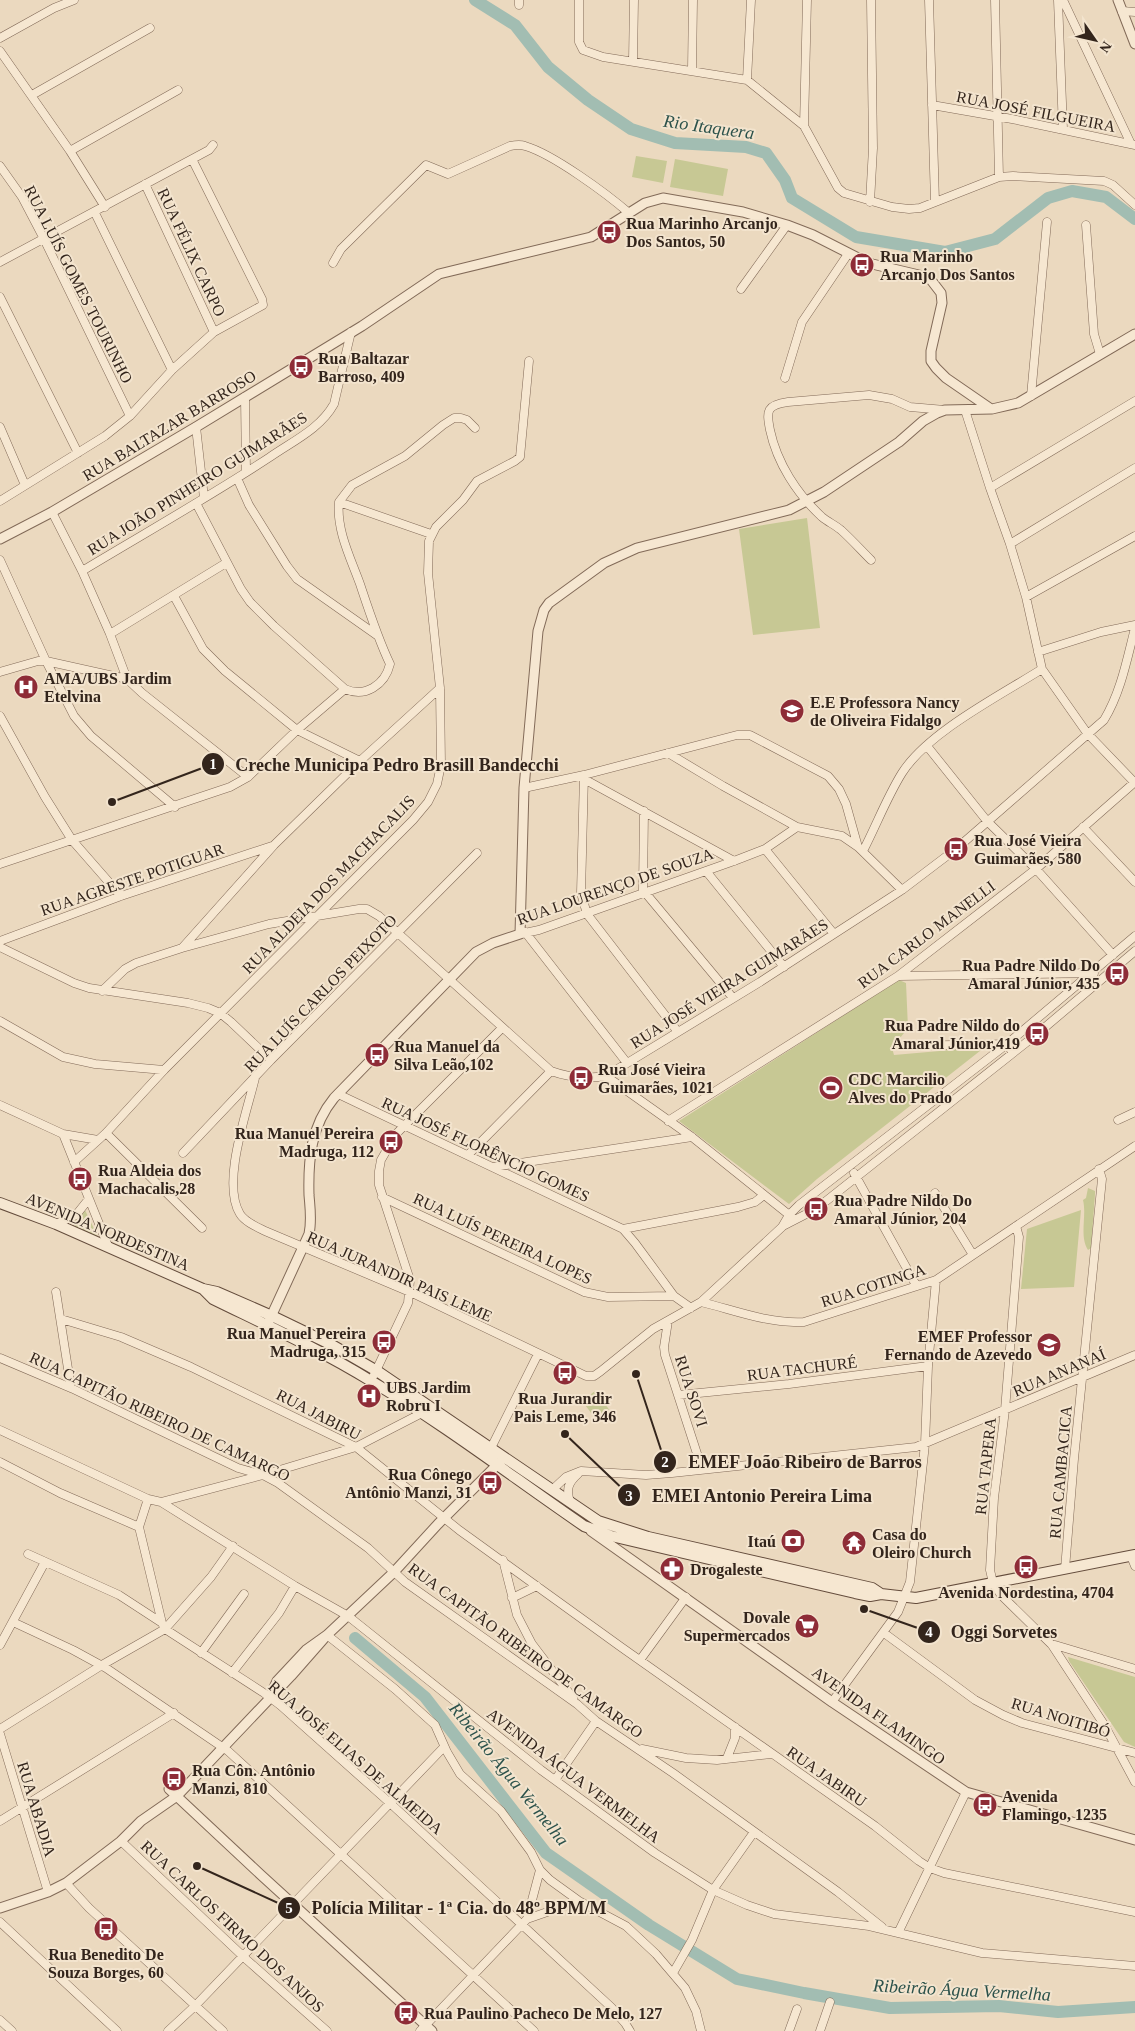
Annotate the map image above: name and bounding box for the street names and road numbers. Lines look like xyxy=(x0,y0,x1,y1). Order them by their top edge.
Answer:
street label: RUA JOSÉ FILGUEIRA xyxy=(955,87,1118,135)
street label: RUA LUÍS GOMES TOURINHO xyxy=(21,182,137,386)
street label: RUA FÉLIX CARPO xyxy=(154,185,230,319)
street label: RUA BALTAZAR BARROSO xyxy=(80,367,259,484)
street label: RUA JOÃO PINHEIRO GUIMARÃES xyxy=(84,408,310,558)
street label: RUA ALDEIA DOS MACHACALIS xyxy=(239,792,418,977)
street label: RUA AGRESTE POTIGUAR xyxy=(38,840,226,919)
street label: RUA LOURENÇO DE SOUZA xyxy=(515,845,716,929)
street label: RUA CARLO MANELLI xyxy=(854,877,998,991)
street label: RUA LUÍS CARLOS PEIXOTO xyxy=(240,911,400,1075)
street label: RUA JOSÉ VIEIRA GUIMARÃES xyxy=(627,915,831,1051)
street label: RUA JOSÉ FLORÊNCIO GOMES xyxy=(379,1093,593,1205)
street label: AVENIDA NORDESTINA xyxy=(23,1189,193,1274)
street label: RUA LUÍS PEREIRA LOPES xyxy=(411,1189,595,1287)
street label: RUA JURANDIR PAIS LEME xyxy=(305,1228,495,1325)
street label: RUA COTINGA xyxy=(819,1260,928,1310)
street label: RUA ANANAÍ xyxy=(1010,1344,1108,1400)
street label: RUA CAPITÃO RIBEIRO DE CAMARGO xyxy=(27,1348,293,1484)
street label: RUA TACHURÉ xyxy=(746,1352,858,1384)
street label: RUA SOVI xyxy=(672,1353,711,1429)
street label: RUA JABIRU xyxy=(274,1386,364,1443)
street label: RUA CAMBACICA xyxy=(1046,1404,1075,1539)
street label: RUA TAPERA xyxy=(972,1416,999,1515)
street label: RUA CAPITÃO RIBEIRO DE CAMARGO xyxy=(405,1560,646,1741)
street label: AVENIDA FLAMINGO xyxy=(809,1663,948,1768)
street label: RUA JOSÉ ELIAS DE ALMEIDA xyxy=(265,1676,447,1838)
street label: RUA NOITIBÓ xyxy=(1009,1693,1113,1741)
street label: AVENIDA ÁGUA VERMELHA xyxy=(484,1704,664,1846)
street label: RUA JABIRU xyxy=(784,1743,870,1810)
street label: RUA ABADIA xyxy=(14,1760,59,1859)
street label: RUA CARLOS FIRMO DOS ANJOS xyxy=(138,1837,328,2016)

